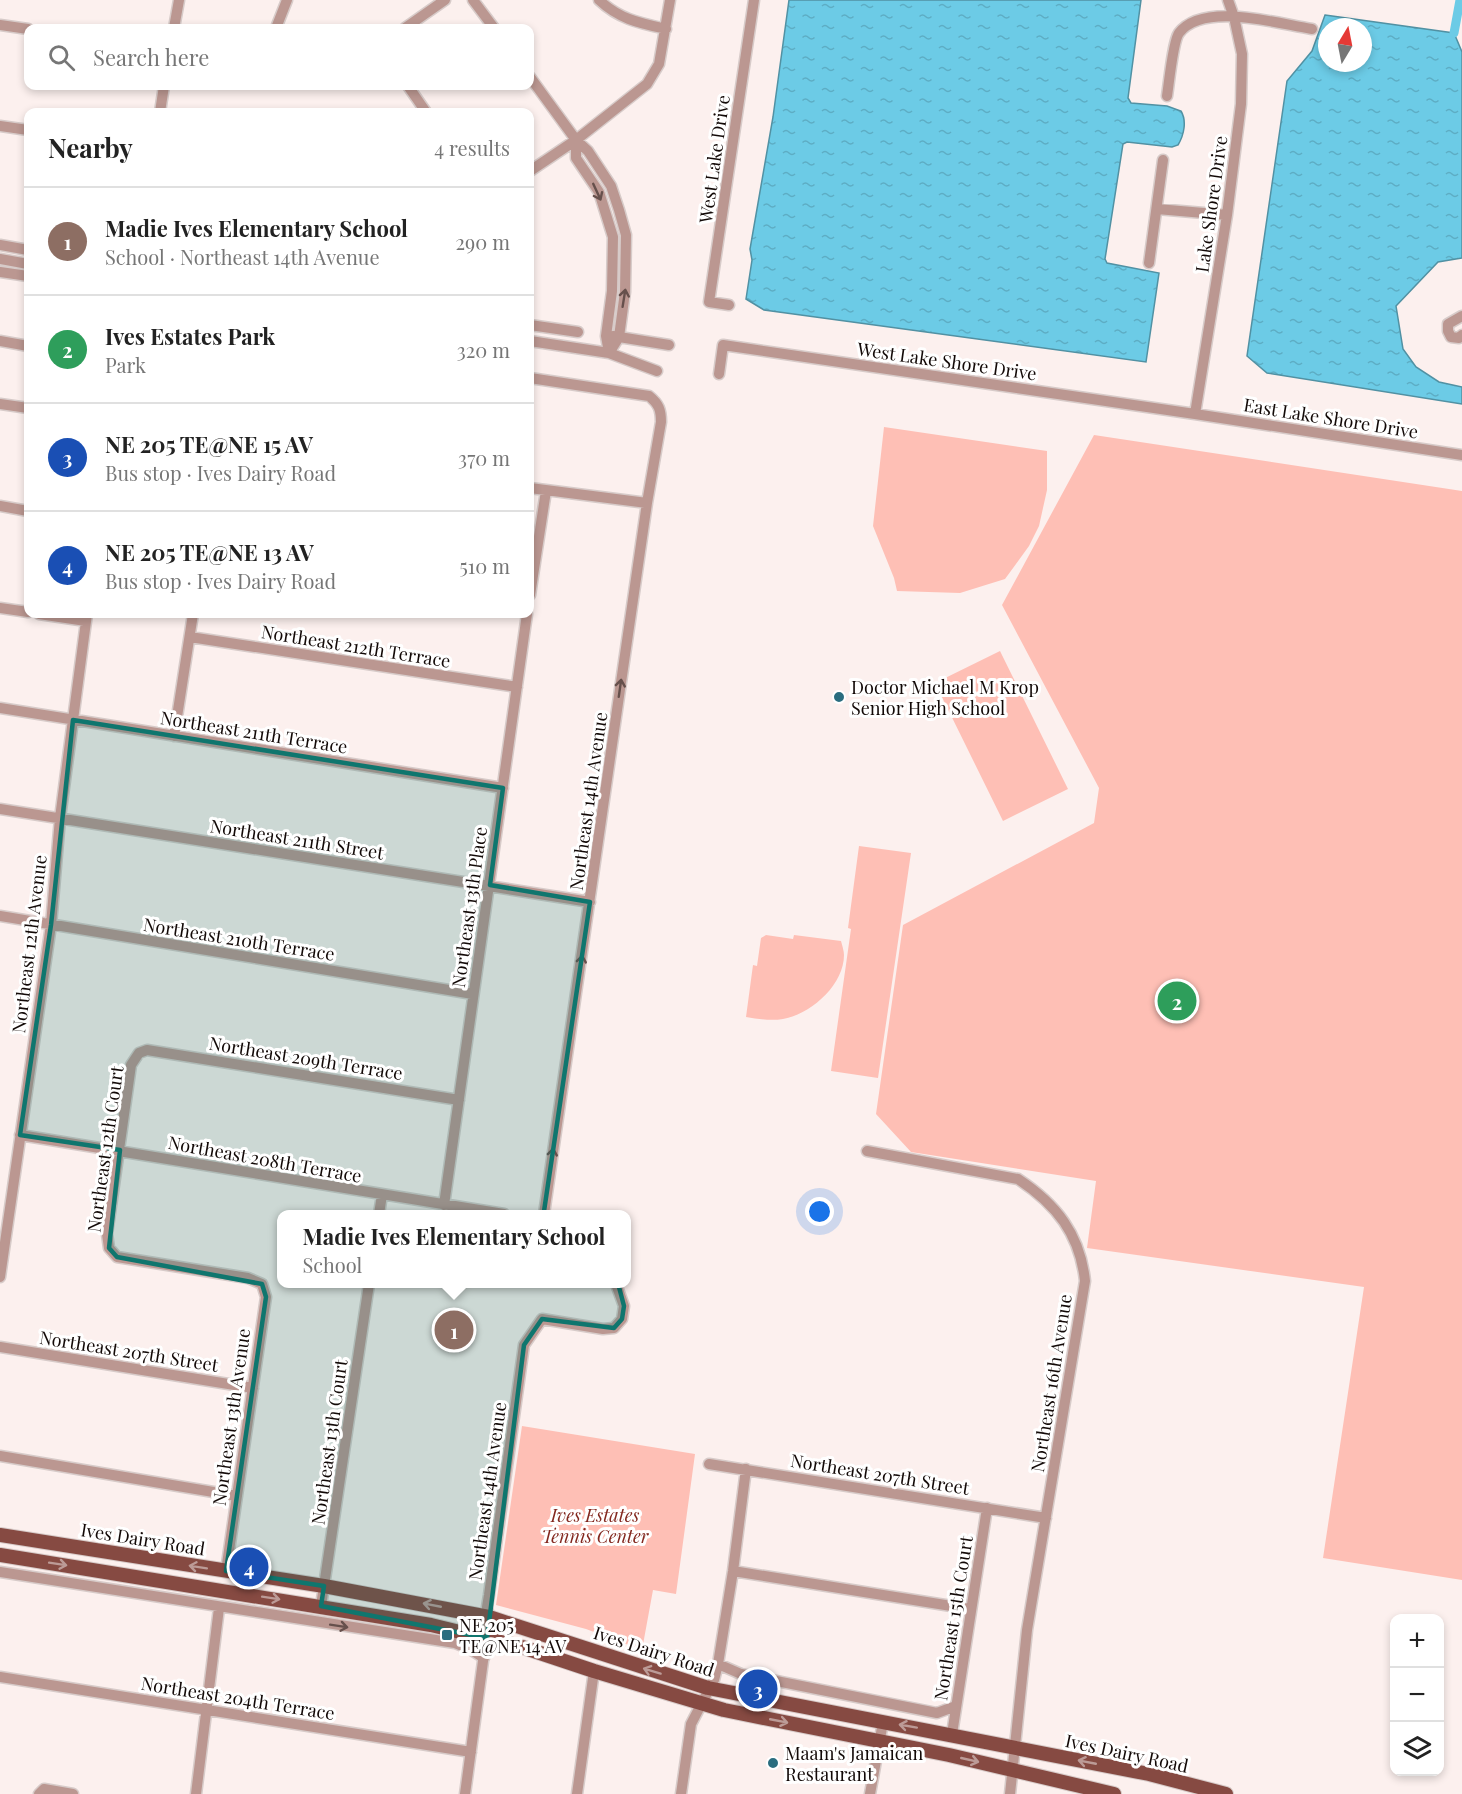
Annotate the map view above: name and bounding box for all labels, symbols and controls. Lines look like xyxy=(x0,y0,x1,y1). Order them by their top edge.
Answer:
north arrow xyxy=(1318,18,1372,72)
search box xyxy=(24,24,534,90)
icon: search xyxy=(45,41,78,74)
text: Search here xyxy=(93,42,209,72)
street label: West Lake Drive xyxy=(693,93,735,226)
text: Nearby xyxy=(48,130,133,165)
text: 4 results xyxy=(434,134,510,161)
street label: Lake Shore Drive xyxy=(1190,134,1232,274)
one-way arrow xyxy=(592,183,604,201)
text: Madie Ives Elementary School xyxy=(105,213,408,243)
text: 1 xyxy=(64,228,71,255)
text: 290 m xyxy=(456,228,510,255)
text: School · Northeast 14th Avenue xyxy=(105,243,380,270)
one-way arrow xyxy=(619,288,630,308)
text: Ives Estates Park xyxy=(105,321,275,351)
text: 2 xyxy=(62,336,73,363)
text: 320 m xyxy=(457,336,510,363)
street label: West Lake Shore Drive xyxy=(855,336,1038,385)
text: Park xyxy=(105,351,146,378)
street label: East Lake Shore Drive xyxy=(1242,392,1420,444)
text: NE 205 TE@NE 15 AV xyxy=(105,429,313,459)
text: 3 xyxy=(63,444,72,471)
text: 370 m xyxy=(458,444,510,471)
text: Bus stop · Ives Dairy Road xyxy=(105,459,336,486)
text: NE 205 TE@NE 13 AV xyxy=(105,537,314,567)
text: 4 xyxy=(62,552,73,579)
text: 510 m xyxy=(460,552,510,579)
text: Bus stop · Ives Dairy Road xyxy=(105,567,336,594)
street label: Northeast 212th Terrace xyxy=(260,619,452,673)
place label: Doctor Michael M Krop Senior High School xyxy=(851,675,1039,720)
one-way arrow xyxy=(615,678,626,698)
marker: Doctor Michael M Krop Senior High School xyxy=(832,690,846,704)
street label: Northeast 211th Terrace xyxy=(159,705,349,759)
street label: Northeast 14th Avenue xyxy=(564,710,612,892)
street label: Northeast 211th Street xyxy=(208,813,386,865)
street label: Northeast 13th Place xyxy=(446,825,492,989)
street label: Northeast 12th Avenue xyxy=(6,854,52,1034)
street label: Northeast 210th Terrace xyxy=(142,912,336,966)
one-way arrow xyxy=(575,954,586,974)
pin: 2 xyxy=(1158,978,1196,1024)
street label: Northeast 209th Terrace xyxy=(207,1031,405,1085)
street label: Northeast 12th Court xyxy=(81,1064,129,1234)
street label: Northeast 208th Terrace xyxy=(166,1130,364,1188)
one-way arrow xyxy=(547,1147,558,1167)
your location xyxy=(805,1197,834,1226)
popup xyxy=(277,1210,631,1288)
text: Madie Ives Elementary School xyxy=(303,1221,605,1251)
text: School xyxy=(303,1251,362,1278)
street label: Northeast 16th Avenue xyxy=(1025,1292,1077,1474)
pin: 1 xyxy=(434,1308,474,1352)
street label: Northeast 207th Street xyxy=(38,1325,221,1377)
street label: Northeast 13th Avenue xyxy=(207,1327,255,1507)
street label: Northeast 13th Court xyxy=(306,1357,353,1526)
street label: Northeast 14th Avenue xyxy=(463,1400,511,1582)
street label: Northeast 207th Street xyxy=(789,1448,972,1500)
park label: Ives Estates Tennis Center xyxy=(542,1503,650,1548)
street label: Ives Dairy Road xyxy=(79,1517,207,1561)
street label: Northeast 15th Court xyxy=(928,1533,978,1702)
pin: 4 xyxy=(230,1544,268,1590)
one-way arrow xyxy=(47,1559,67,1570)
one-way arrow xyxy=(189,1561,209,1572)
one-way arrow xyxy=(261,1593,280,1604)
one-way arrow xyxy=(423,1599,442,1610)
place label: NE 205 TE@NE 14 AV xyxy=(459,1613,567,1658)
map controls xyxy=(1390,1614,1444,1776)
button: + xyxy=(1390,1614,1444,1668)
street label: Ives Dairy Road xyxy=(591,1620,718,1682)
one-way arrow xyxy=(328,1621,348,1632)
marker: NE 205 TE@NE 14 AV xyxy=(440,1628,454,1642)
one-way arrow xyxy=(643,1664,662,1675)
pin: 3 xyxy=(738,1666,777,1712)
button: − xyxy=(1390,1668,1444,1722)
street label: Northeast 204th Terrace xyxy=(140,1671,336,1725)
one-way arrow xyxy=(768,1716,788,1727)
one-way arrow xyxy=(899,1720,919,1731)
button: layers xyxy=(1390,1722,1444,1776)
street label: Ives Dairy Road xyxy=(1063,1728,1191,1778)
place label: Maam's Jamaican Restaurant xyxy=(785,1741,923,1786)
one-way arrow xyxy=(960,1755,980,1766)
marker: Maam's Jamaican Restaurant xyxy=(766,1756,780,1770)
one-way arrow xyxy=(1078,1756,1097,1767)

